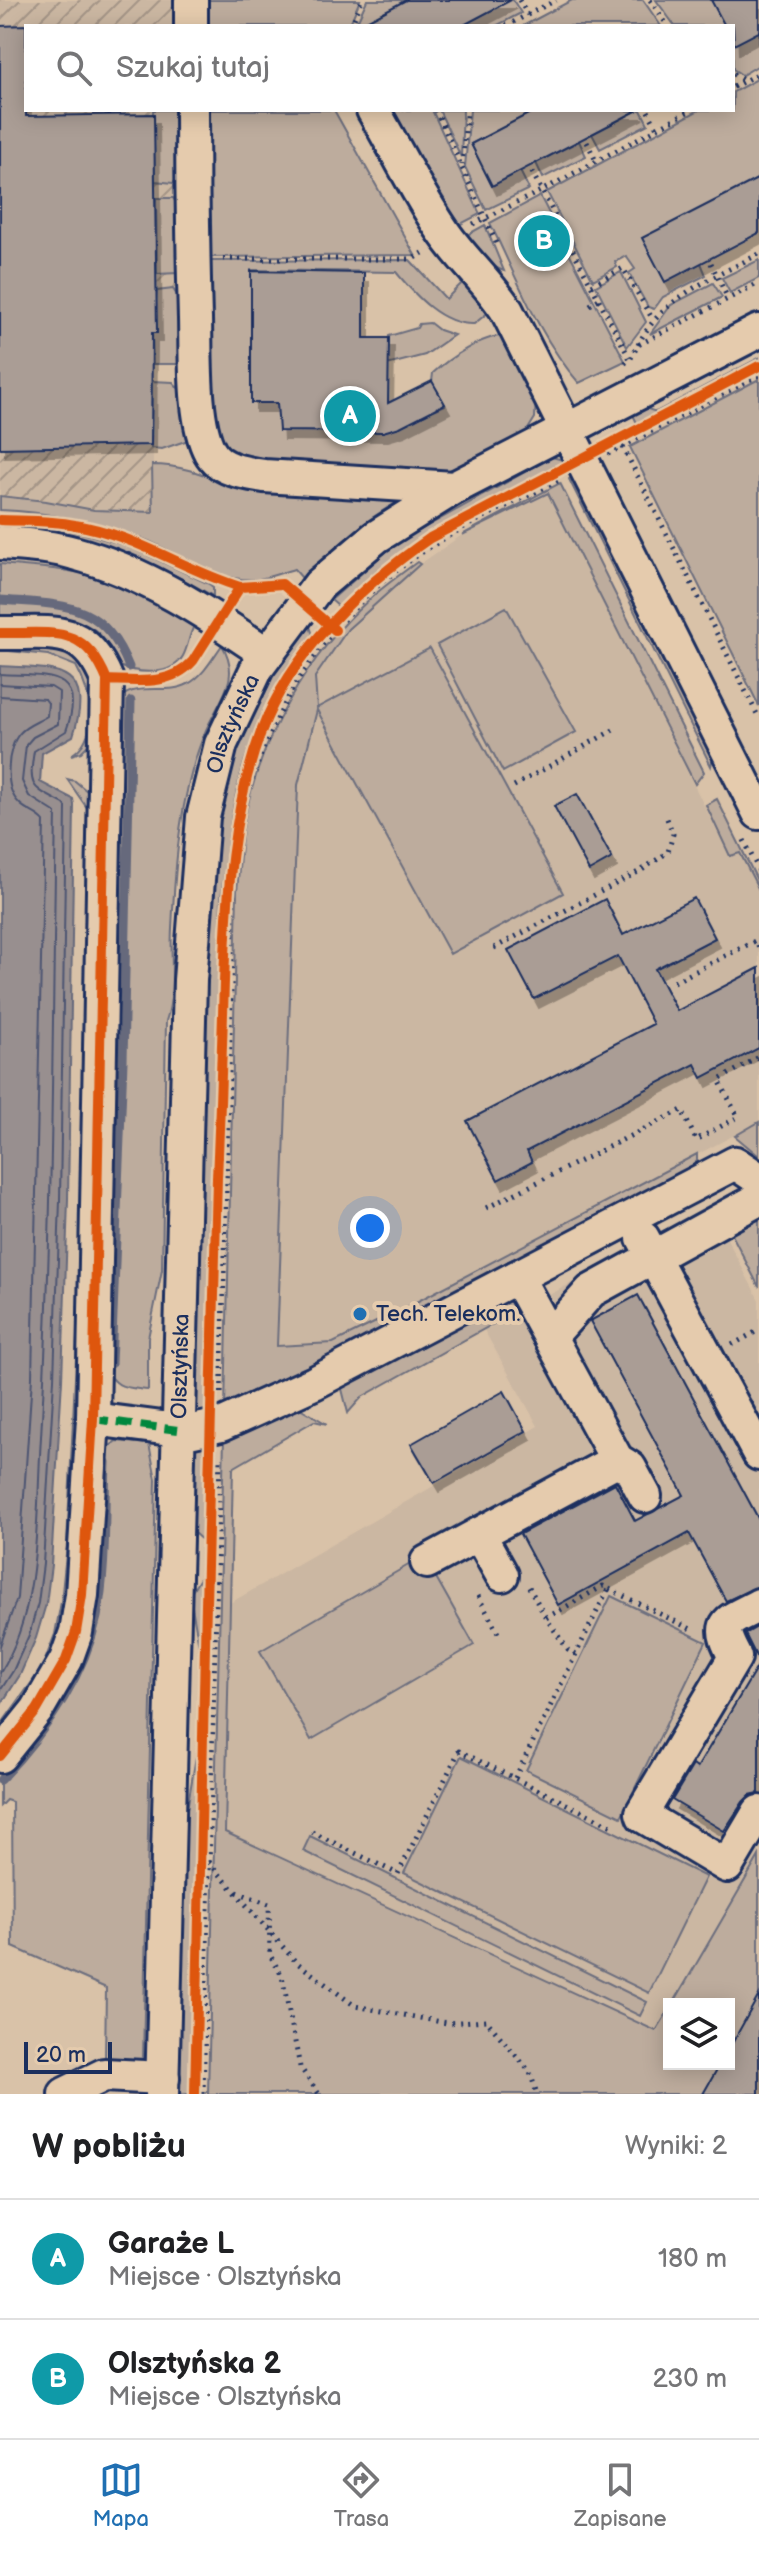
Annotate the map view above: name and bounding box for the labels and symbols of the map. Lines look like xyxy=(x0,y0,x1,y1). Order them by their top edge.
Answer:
pin: B xyxy=(518,211,570,271)
pin: A xyxy=(324,386,376,446)
street label: Olsztyńska xyxy=(201,670,266,776)
your location xyxy=(350,1208,390,1248)
place label: Tech. Telekom. xyxy=(376,1301,521,1328)
marker: Tech. Telekom. xyxy=(351,1305,369,1323)
street label: Olsztyńska xyxy=(165,1313,195,1419)
scale bar xyxy=(24,2038,112,2074)

